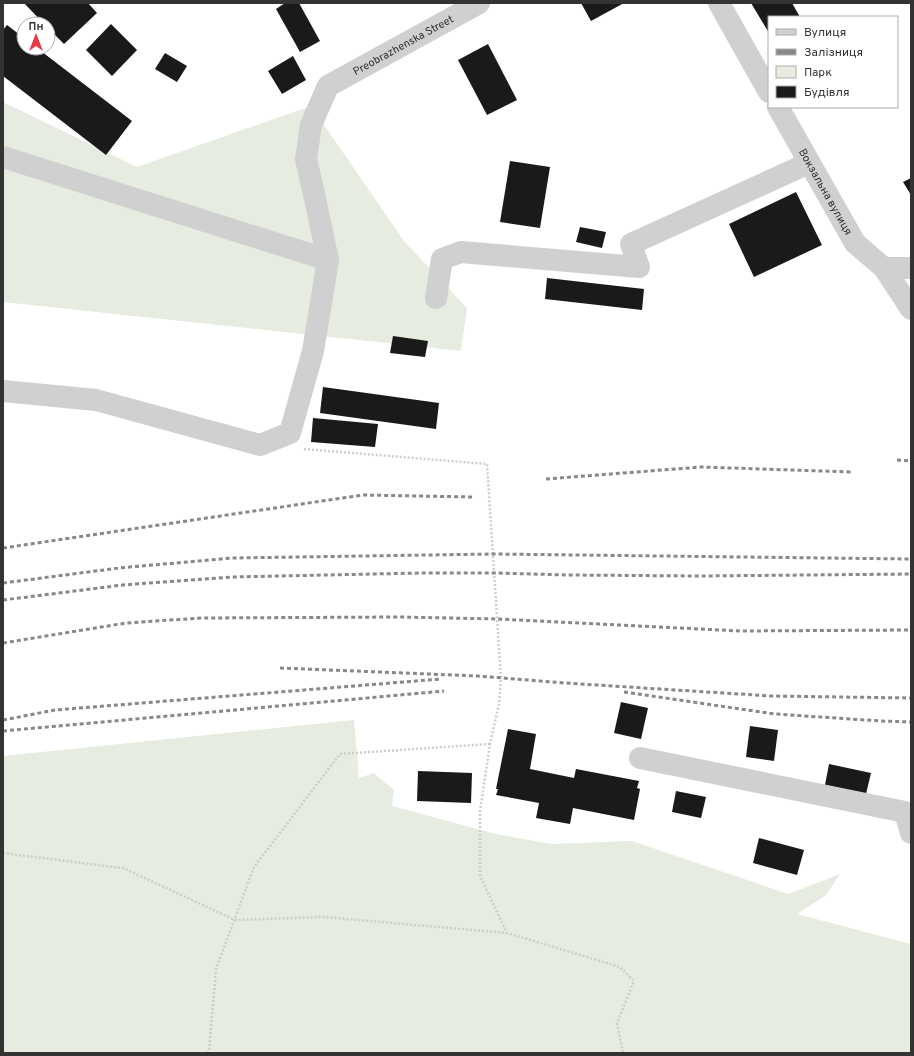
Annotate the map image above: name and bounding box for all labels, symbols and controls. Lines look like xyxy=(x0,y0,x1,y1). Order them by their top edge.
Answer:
street label: Preobrazhenska Street xyxy=(351,12,456,79)
north arrow xyxy=(16,16,56,56)
legend xyxy=(768,16,898,108)
text: Пн xyxy=(29,20,43,34)
text: Вулиця xyxy=(804,25,846,41)
text: Залізниця xyxy=(804,45,863,61)
text: Парк xyxy=(804,65,832,81)
text: Будівля xyxy=(804,85,850,101)
street label: Вокзальна вулиця xyxy=(795,146,855,238)

